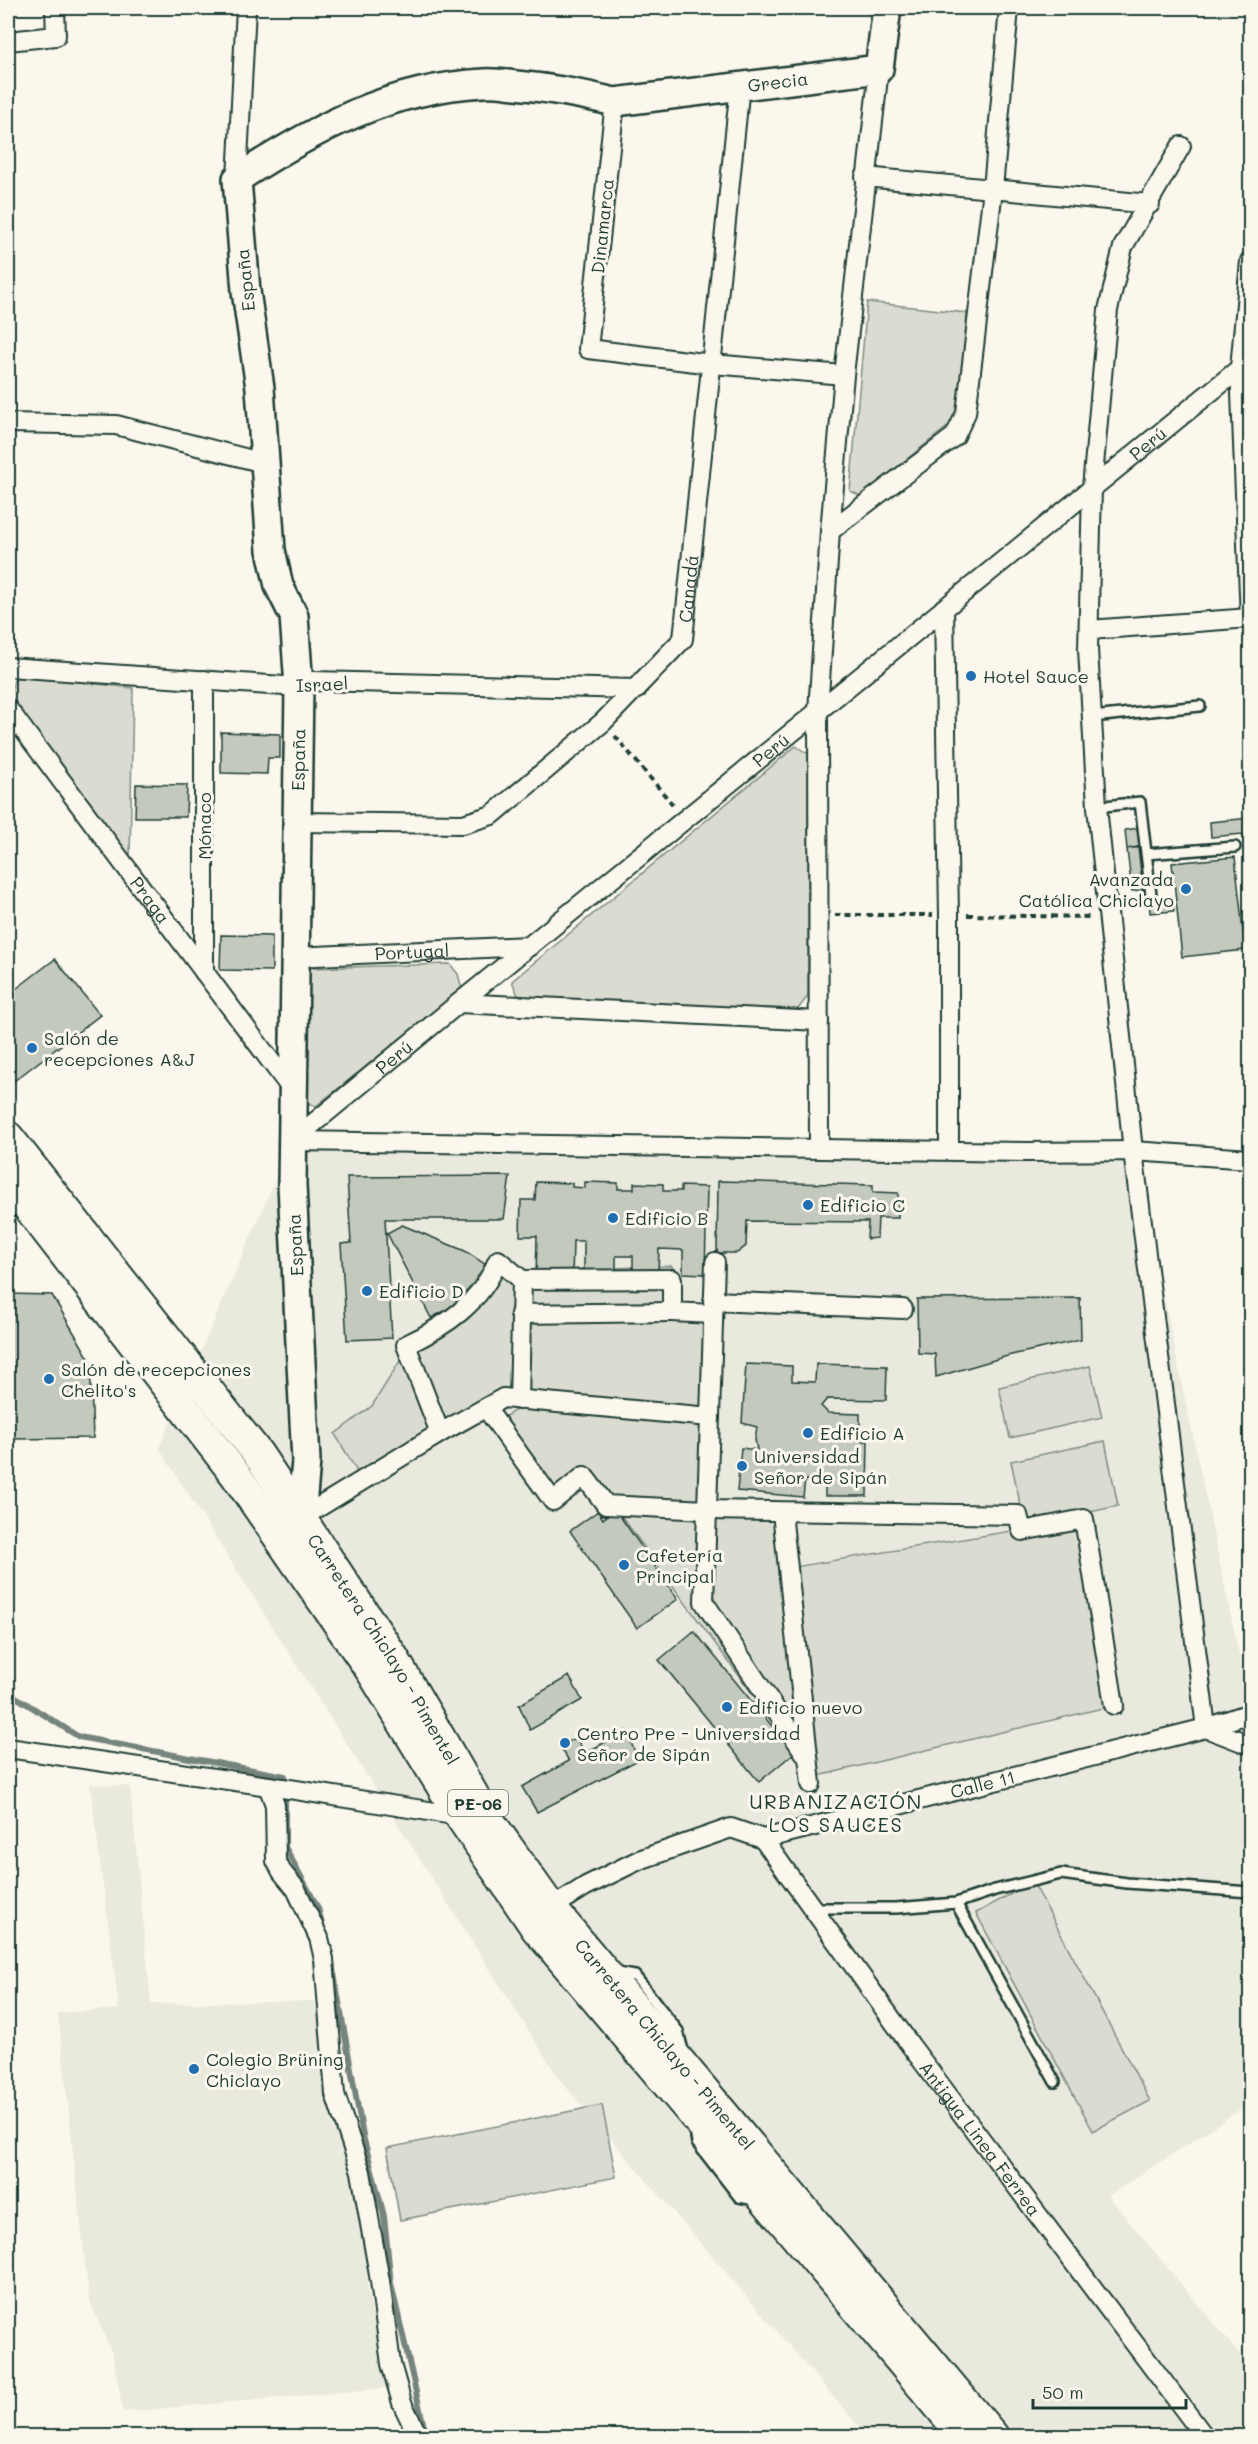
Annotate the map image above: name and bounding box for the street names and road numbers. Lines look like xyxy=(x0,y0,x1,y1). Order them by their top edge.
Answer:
street label: Grecia xyxy=(746,66,810,97)
street label: Dinamarca xyxy=(585,177,619,275)
street label: España xyxy=(230,248,260,312)
street label: Perú xyxy=(1124,421,1171,466)
street label: Canadá xyxy=(673,554,704,624)
street label: Israel xyxy=(295,671,349,697)
street label: España xyxy=(286,728,310,791)
street label: Perú xyxy=(747,728,794,772)
street label: Mónaco xyxy=(192,792,216,860)
street label: Praga xyxy=(125,871,176,928)
street label: Portugal xyxy=(374,938,450,965)
street label: Perú xyxy=(370,1035,417,1079)
street label: España xyxy=(281,1213,309,1277)
street label: Carretera Chiclayo - Pimentel xyxy=(302,1529,465,1769)
street label: Calle 11 xyxy=(948,1764,1018,1804)
road number: PE-06 xyxy=(448,1790,508,1816)
street label: Carretera Chiclayo - Pimentel xyxy=(570,1934,760,2155)
street label: Antigua Linea Ferrea xyxy=(914,2056,1046,2221)

